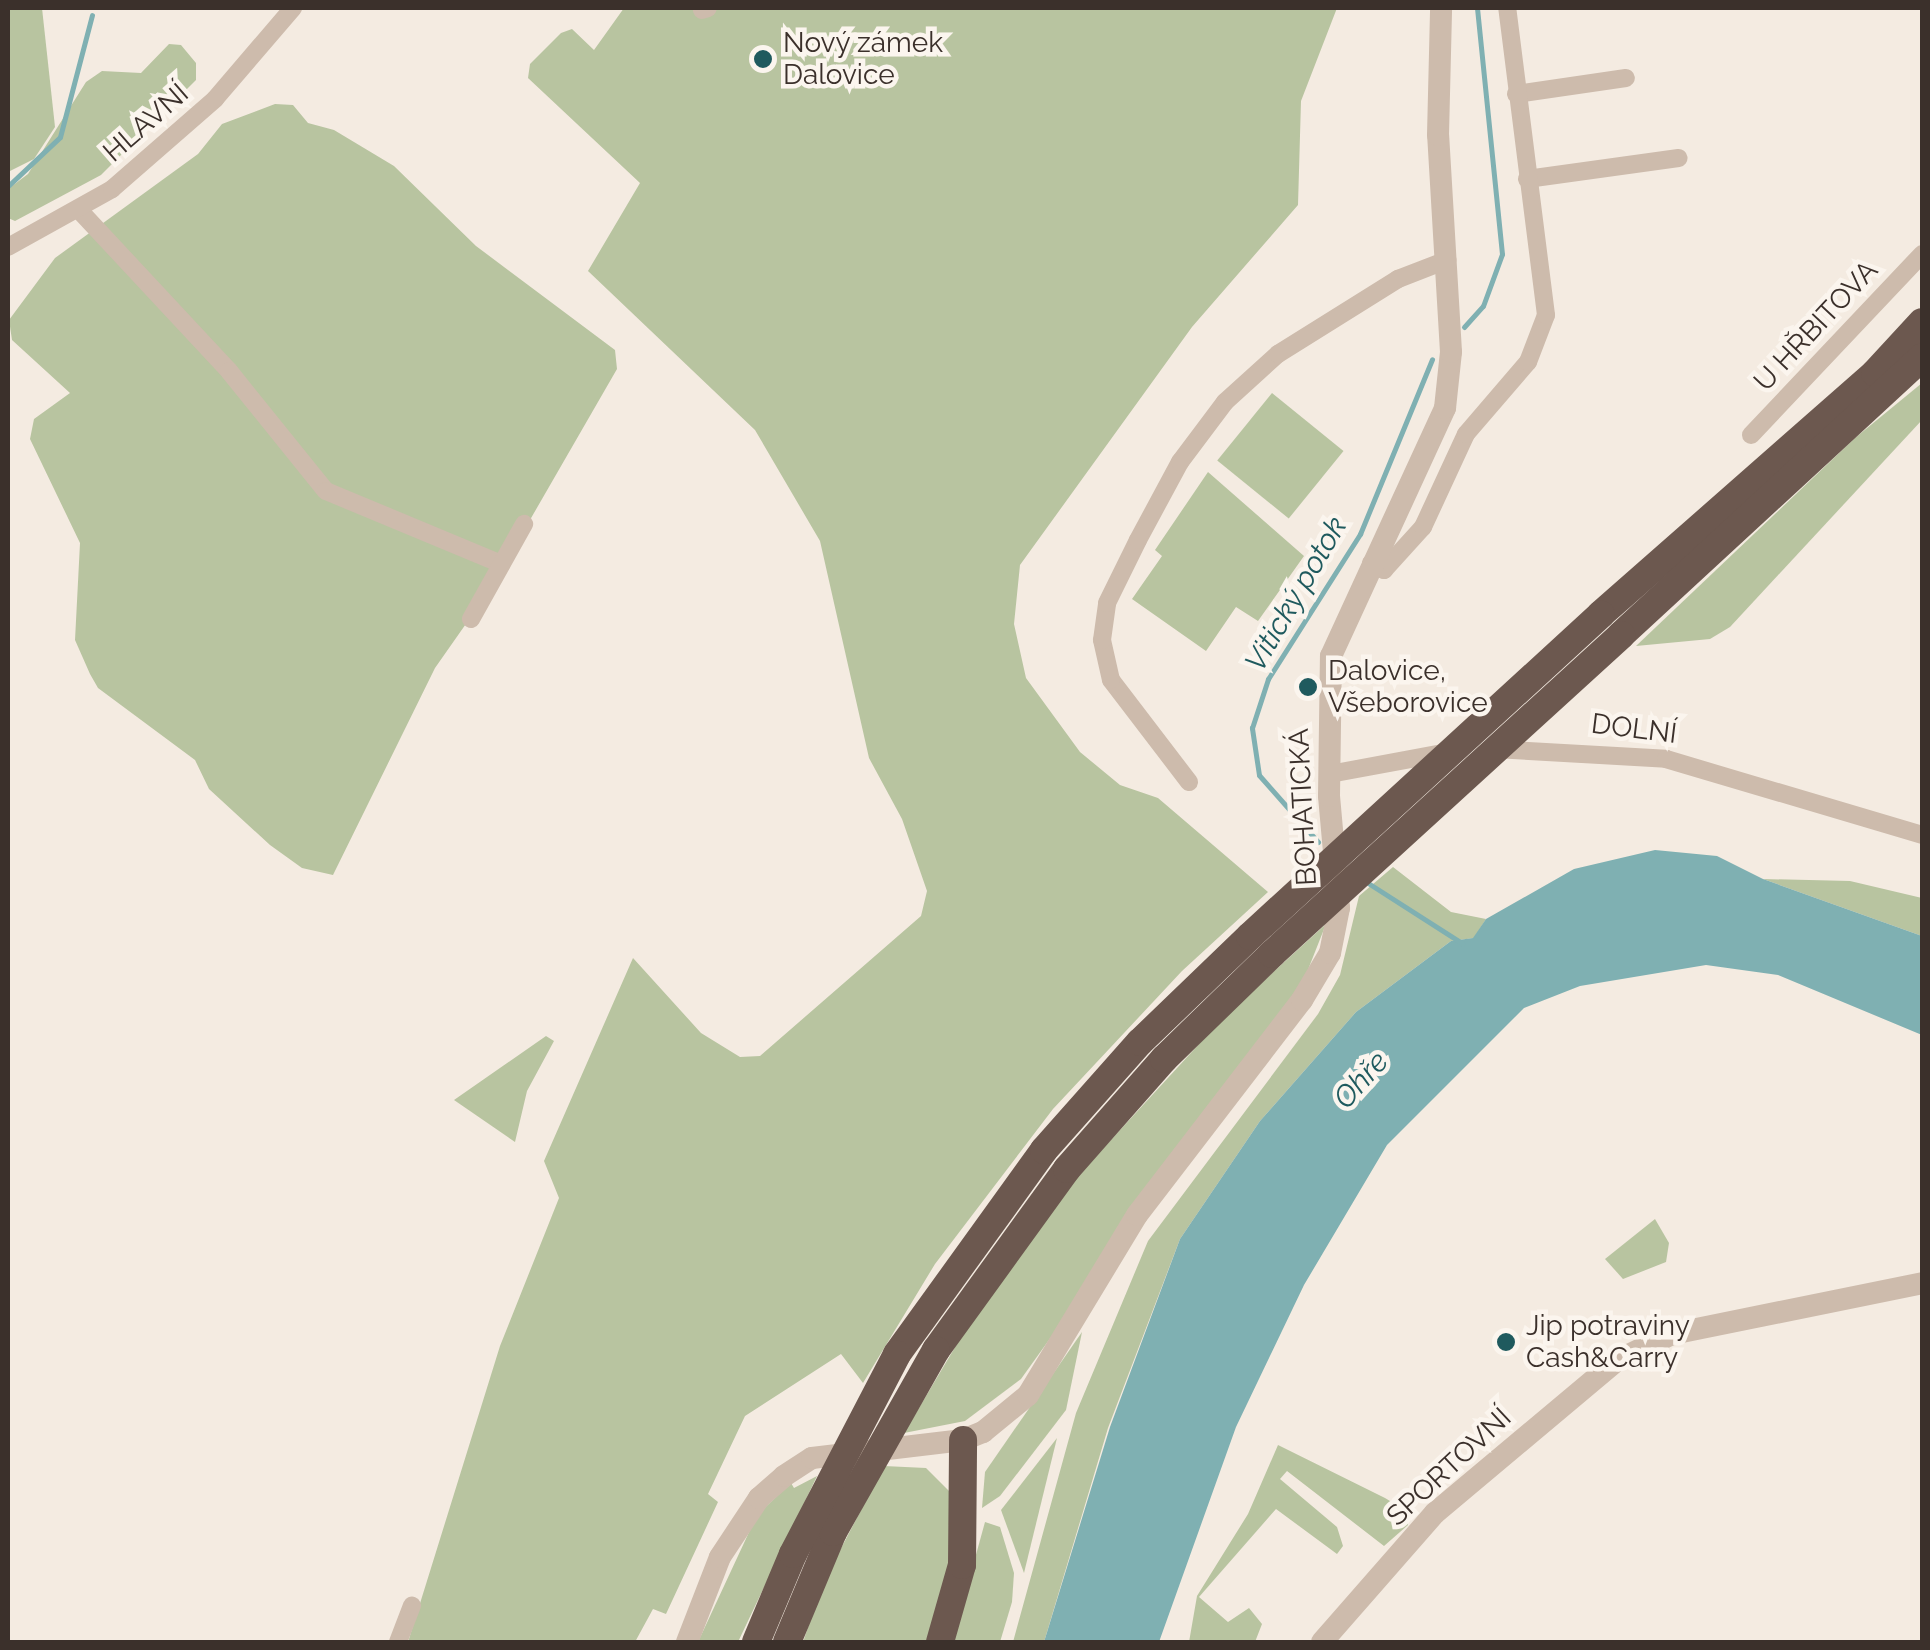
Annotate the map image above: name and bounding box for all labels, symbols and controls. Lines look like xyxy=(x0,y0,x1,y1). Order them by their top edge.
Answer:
place label: Nový zámek Dalovice xyxy=(783,26,944,92)
marker: Nový zámek Dalovice xyxy=(752,48,774,70)
street label: HLAVNÍ xyxy=(97,77,195,169)
street label: U HŘBITOVA xyxy=(1747,254,1885,398)
water label: Vitický potok xyxy=(1237,510,1355,678)
place label: Dalovice, Všeborovice xyxy=(1328,654,1488,720)
marker: Dalovice, Všeborovice xyxy=(1297,676,1319,698)
street label: DOLNÍ xyxy=(1589,707,1679,751)
street label: BOHATICKÁ xyxy=(1282,727,1324,887)
water label: Ohře xyxy=(1326,1044,1396,1116)
place label: Jip potraviny Cash&Carry xyxy=(1526,1309,1690,1375)
marker: Jip potraviny Cash&Carry xyxy=(1495,1331,1517,1353)
street label: SPORTOVNÍ xyxy=(1380,1401,1518,1533)

